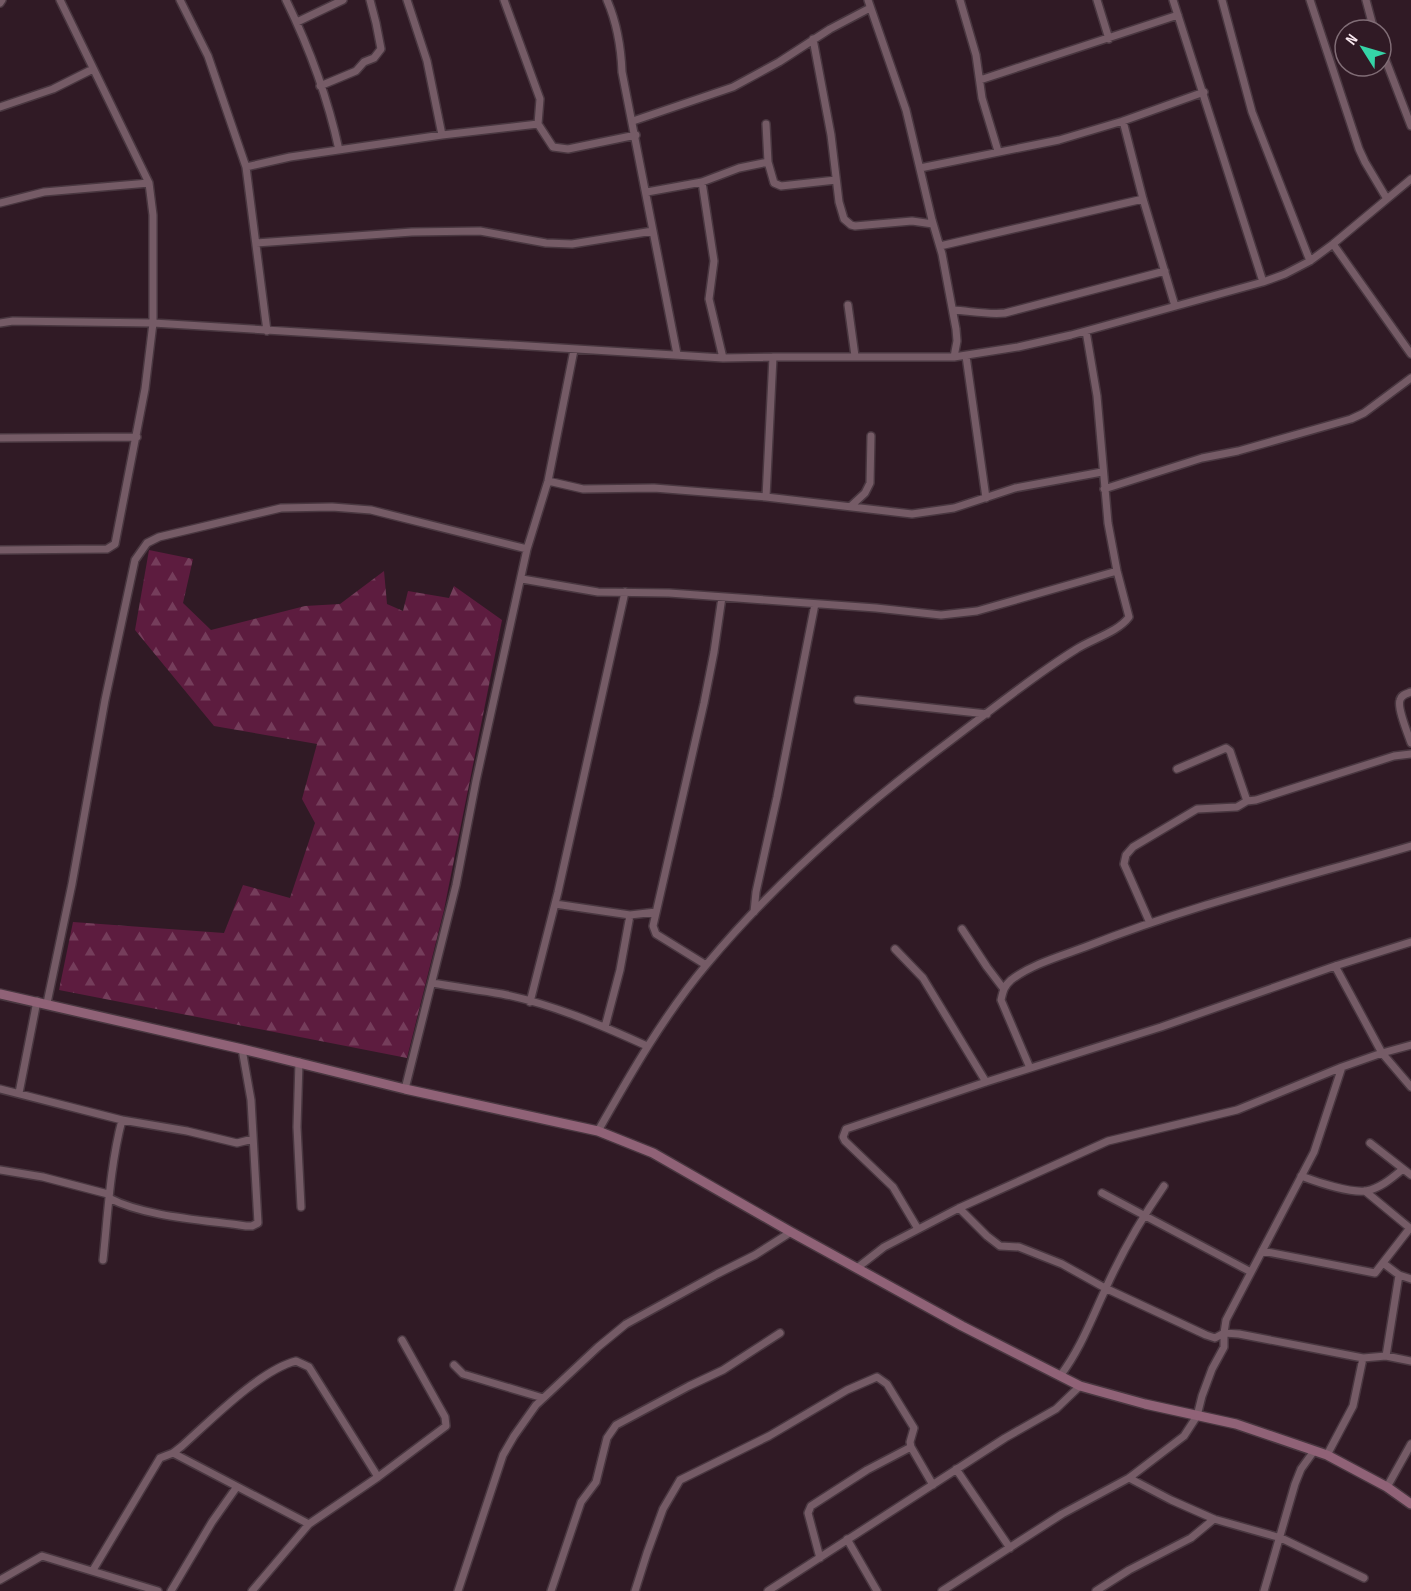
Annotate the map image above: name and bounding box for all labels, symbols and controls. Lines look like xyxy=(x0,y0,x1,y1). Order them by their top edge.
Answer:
north arrow xyxy=(1333,18,1393,78)
text: N xyxy=(1342,31,1362,49)

